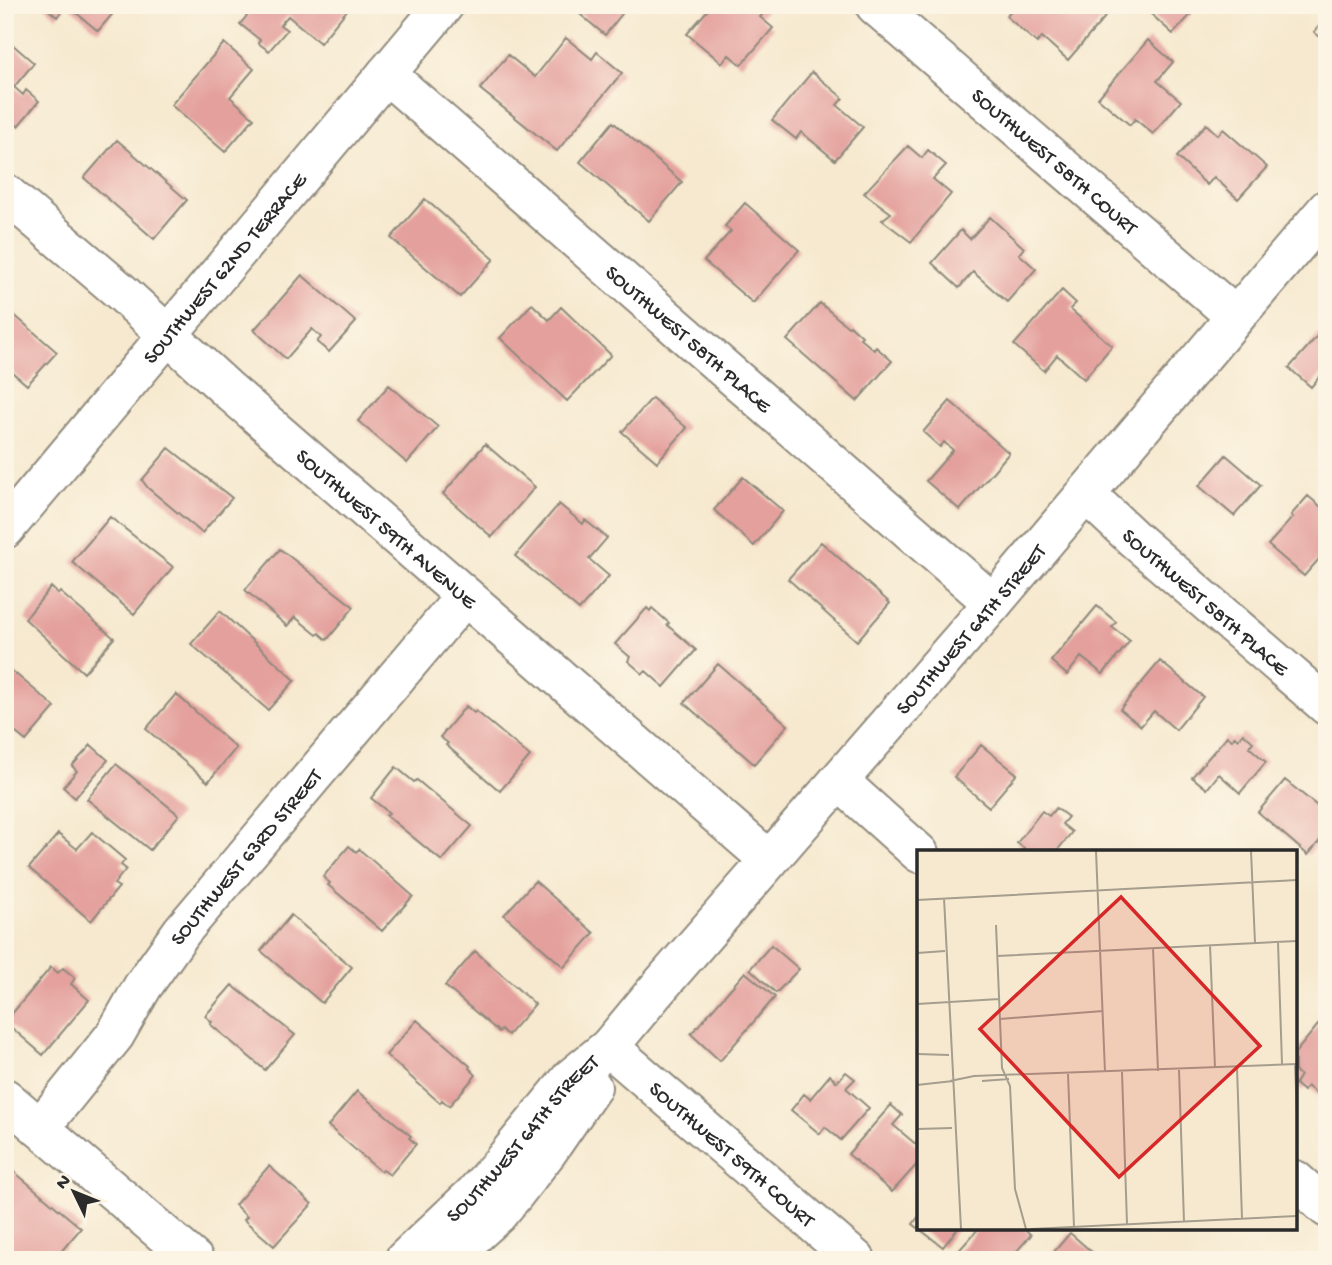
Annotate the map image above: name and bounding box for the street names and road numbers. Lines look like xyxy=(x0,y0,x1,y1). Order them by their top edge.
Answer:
street label: SOUTHWEST 58TH COURT xyxy=(965,85,1142,242)
street label: SOUTHWEST 62ND TERRACE xyxy=(139,168,314,371)
street label: SOUTHWEST 58TH PLACE xyxy=(599,262,776,420)
street label: SOUTHWEST 59TH AVENUE xyxy=(289,445,481,616)
street label: SOUTHWEST 58TH PLACE xyxy=(1115,525,1293,683)
street label: SOUTHWEST 64TH STREET xyxy=(892,540,1054,722)
street label: SOUTHWEST 63RD STREET xyxy=(167,765,330,951)
street label: SOUTHWEST 64TH STREET xyxy=(442,1051,606,1230)
street label: SOUTHWEST 59TH COURT xyxy=(642,1078,819,1235)

